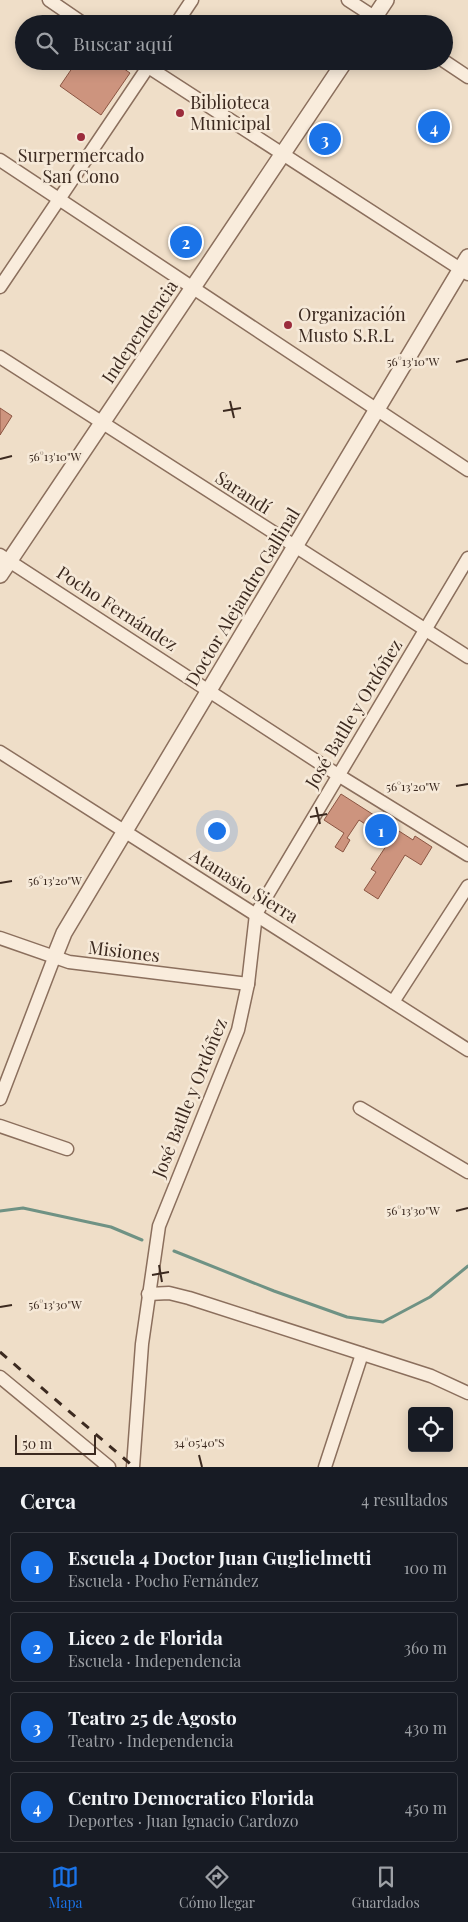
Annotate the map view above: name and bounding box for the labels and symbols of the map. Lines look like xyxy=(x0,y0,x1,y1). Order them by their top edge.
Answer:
place label: Biblioteca Municipal xyxy=(190,90,271,135)
marker: Biblioteca Municipal xyxy=(174,107,186,119)
pin: 4 xyxy=(418,108,450,146)
pin: 3 xyxy=(309,120,341,158)
marker: Surpermercado San Cono xyxy=(75,131,87,143)
place label: Surpermercado San Cono xyxy=(18,143,144,188)
pin: 2 xyxy=(170,223,202,261)
street label: Independencia xyxy=(96,275,183,388)
place label: Organización Musto S.R.L xyxy=(298,302,406,347)
marker: Organización Musto S.R.L xyxy=(282,319,294,331)
text: 56°13'10"W xyxy=(387,353,439,369)
text: 56°13'10"W xyxy=(29,448,81,464)
street label: Sarandí xyxy=(211,465,276,519)
street label: Doctor Alejandro Gallinal xyxy=(179,503,305,690)
street label: Pocho Fernández xyxy=(53,560,183,656)
street label: José Batlle y Ordóñez xyxy=(299,635,407,793)
text: 56°13'20"W xyxy=(386,778,440,794)
pin: 1 xyxy=(365,811,397,849)
your location xyxy=(204,818,230,844)
street label: Atanasio Sierra xyxy=(185,842,303,928)
text: 56°13'20"W xyxy=(28,872,82,888)
street label: Misiones xyxy=(87,935,161,967)
street label: José Batlle y Ordóñez xyxy=(146,1014,232,1182)
text: 56°13'30"W xyxy=(386,1202,440,1218)
text: 56°13'30"W xyxy=(28,1296,82,1312)
scale bar xyxy=(15,1432,96,1455)
text: 34°05'40"S xyxy=(173,1434,225,1450)

